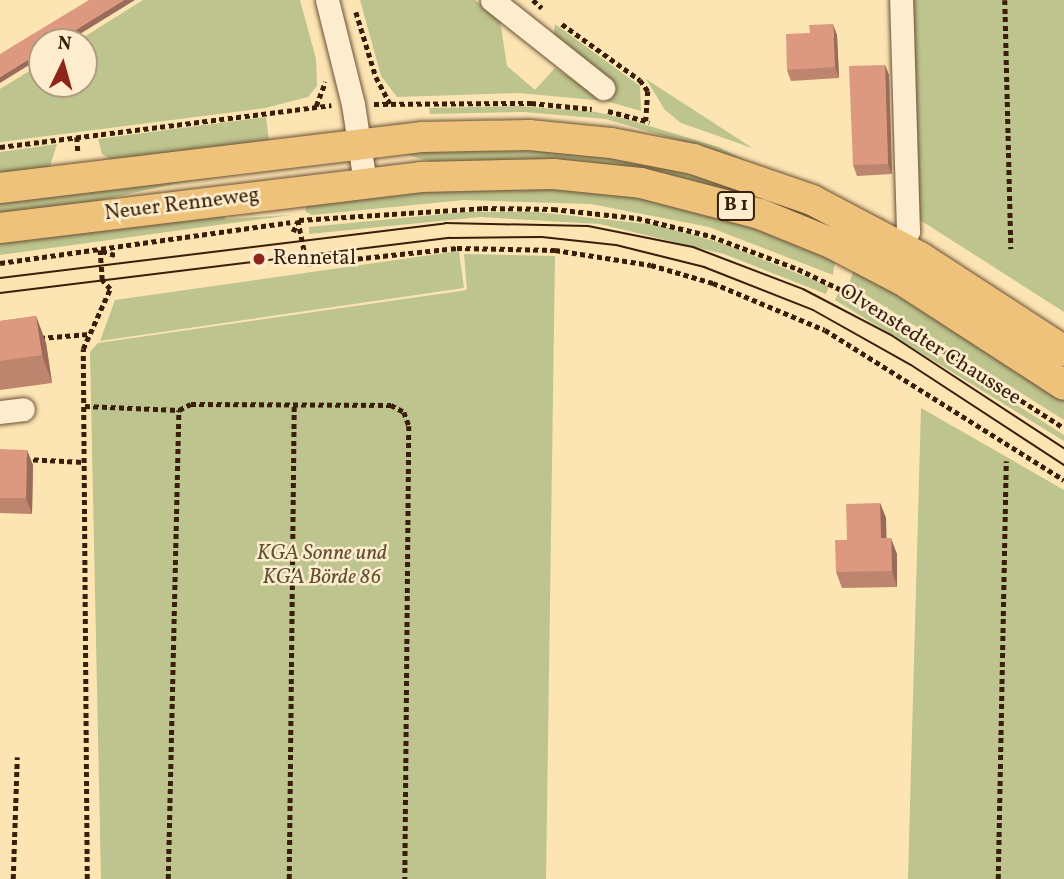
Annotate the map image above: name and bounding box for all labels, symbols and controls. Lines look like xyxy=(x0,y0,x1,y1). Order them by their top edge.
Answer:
north arrow xyxy=(28,28,98,98)
text: N xyxy=(57,31,73,58)
street label: Neuer Renneweg xyxy=(103,183,261,227)
road number: B 1 xyxy=(717,190,755,222)
place label: Rennetal xyxy=(273,246,356,272)
marker: Rennetal xyxy=(251,251,267,267)
street label: Olvenstedter Chaussee xyxy=(835,279,1025,411)
park label: KGA Sonne und KGA Börde 86 xyxy=(257,541,387,591)

